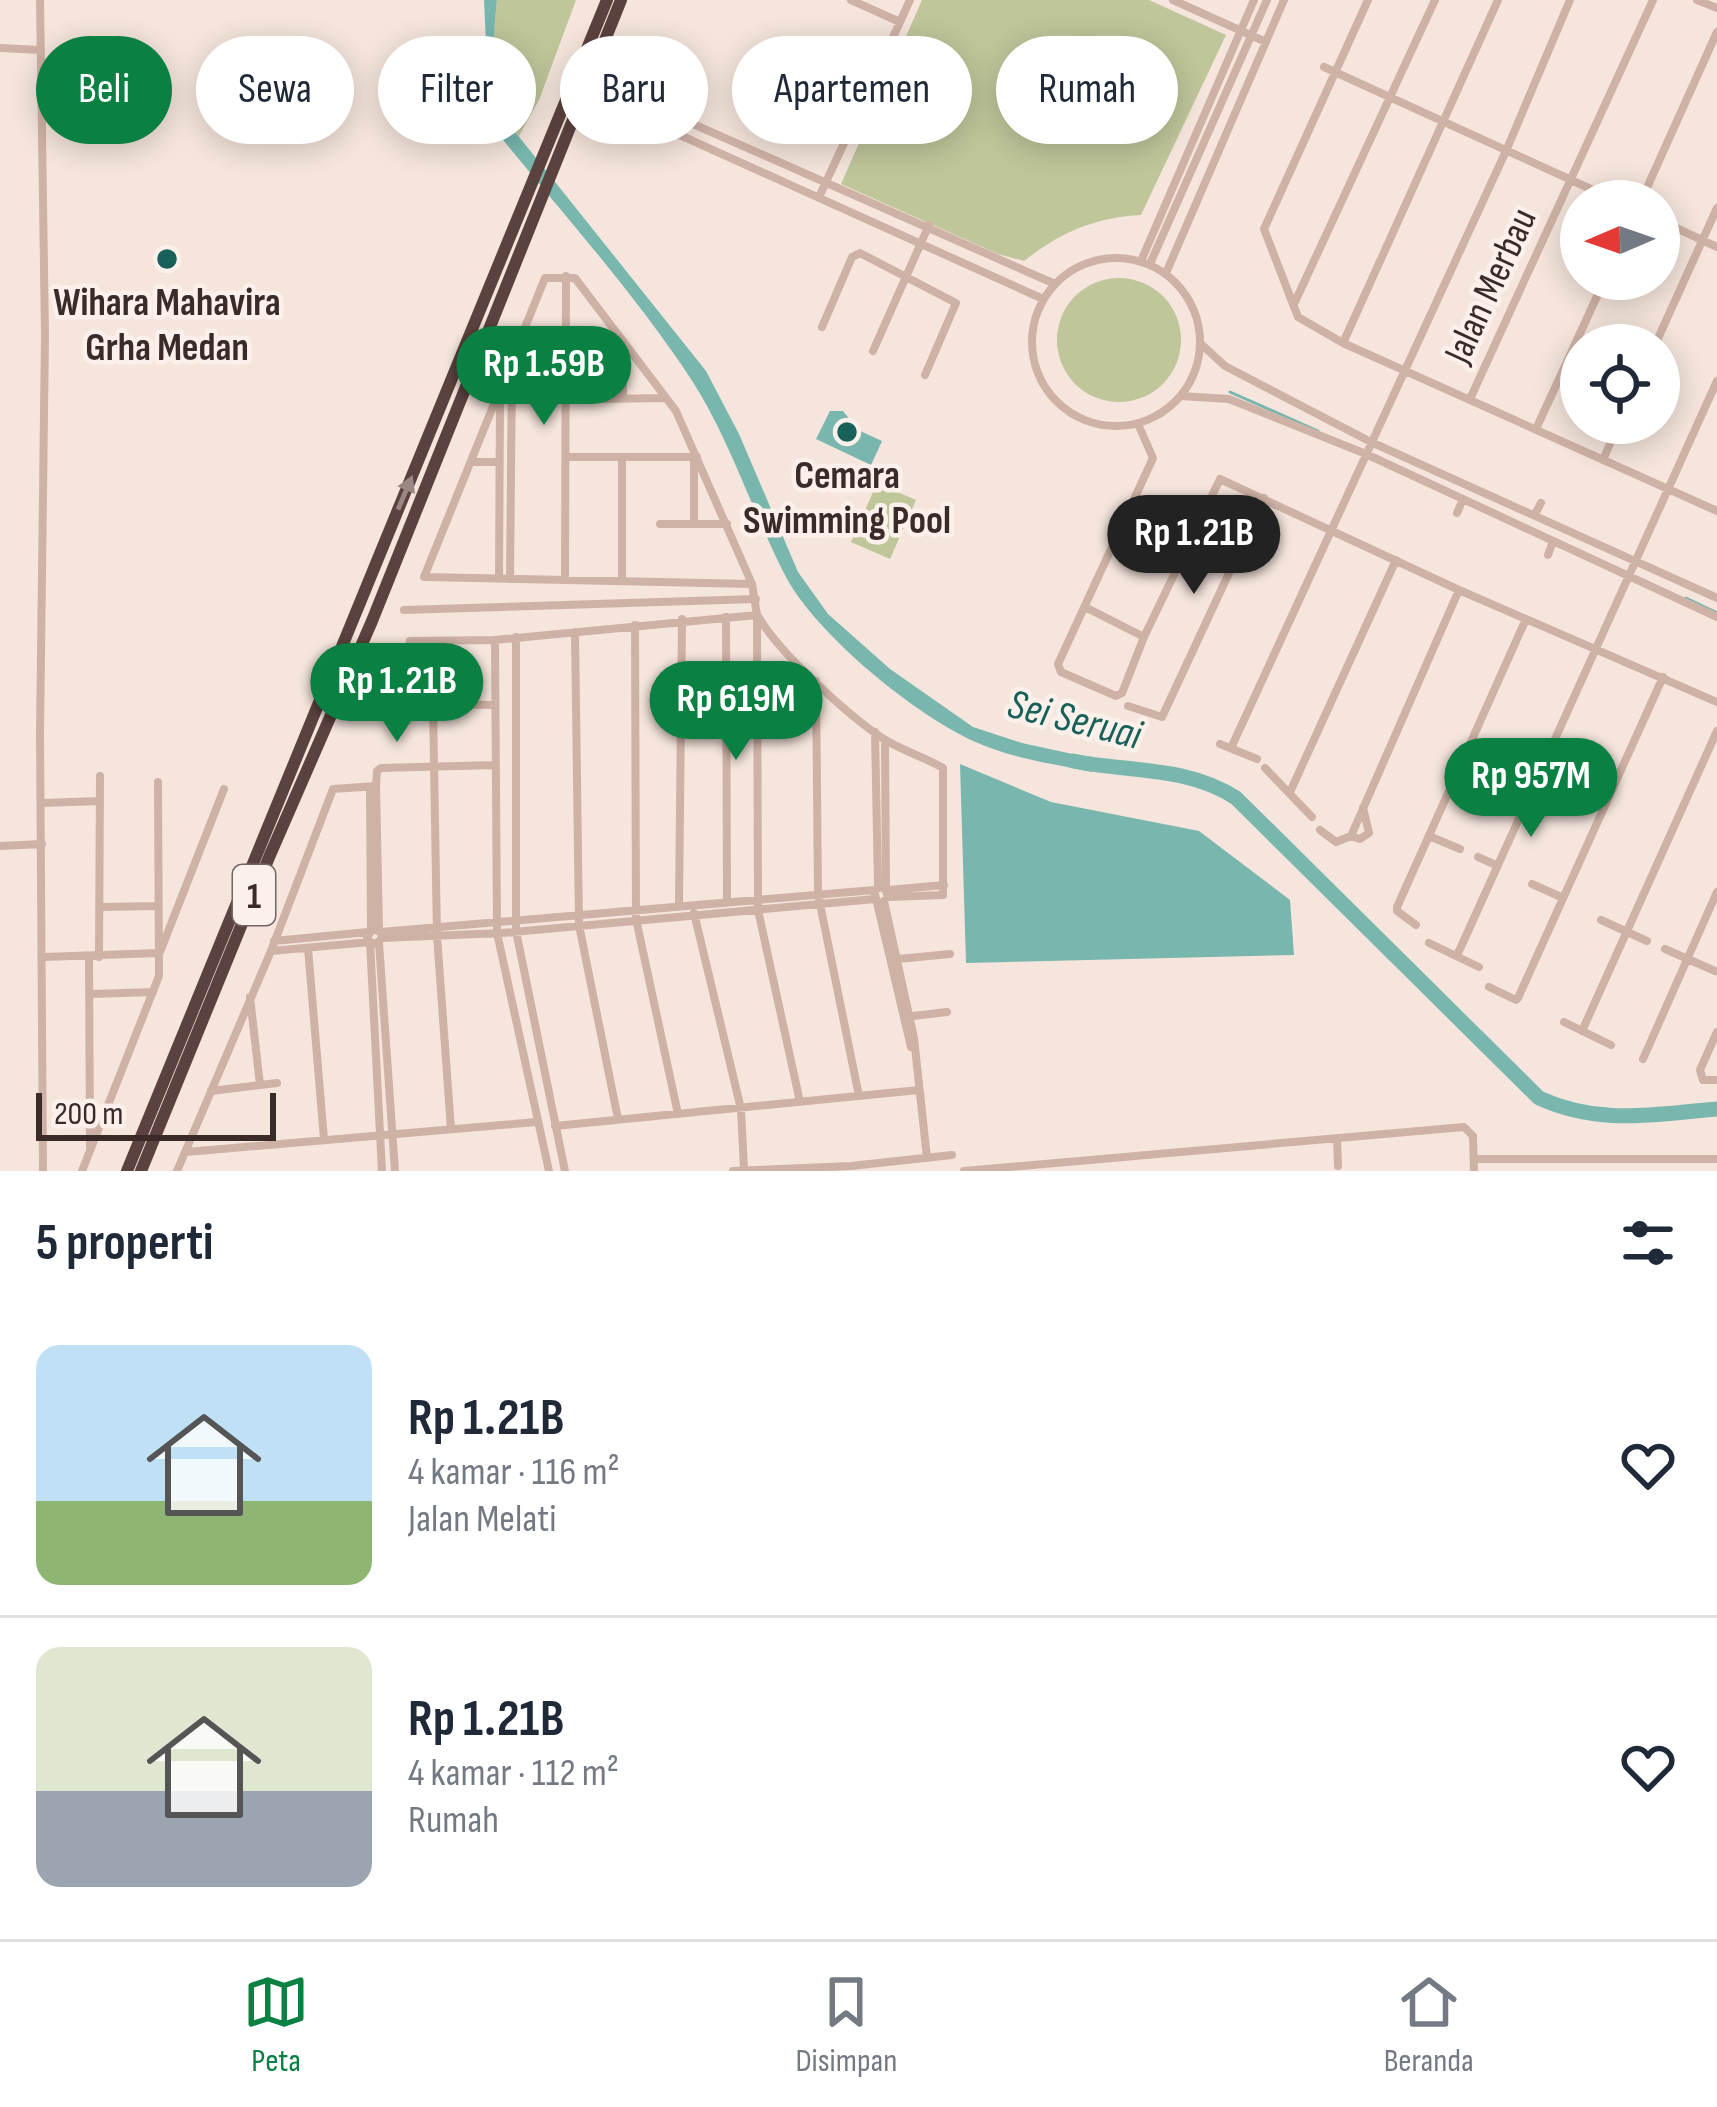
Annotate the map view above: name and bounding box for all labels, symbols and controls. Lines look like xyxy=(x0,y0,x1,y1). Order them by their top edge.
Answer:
chip: Beli xyxy=(36,36,172,144)
chip: Sewa xyxy=(196,36,354,144)
chip: Filter xyxy=(378,36,536,144)
chip: Baru xyxy=(560,36,708,144)
chip: Apartemen xyxy=(732,36,972,144)
chip: Rumah xyxy=(996,36,1178,144)
north arrow xyxy=(1560,180,1680,300)
map controls xyxy=(1560,180,1680,444)
street label: Jalan Merbau xyxy=(1435,201,1548,372)
marker: Wihara Mahavira Grha Medan xyxy=(154,246,180,272)
place label: Wihara Mahavira Grha Medan xyxy=(53,280,281,372)
button: locate xyxy=(1560,324,1680,444)
pin: Rp 1.59B xyxy=(420,326,668,428)
text: Rp 1.59B xyxy=(483,341,605,388)
marker: Cemara Swimming Pool xyxy=(834,419,860,445)
place label: Cemara Swimming Pool xyxy=(743,453,951,545)
one-way arrow xyxy=(396,475,415,511)
pin: Rp 1.21B xyxy=(1070,495,1318,597)
text: Rp 1.21B xyxy=(1134,510,1254,557)
pin: Rp 1.21B xyxy=(273,643,521,745)
text: Rp 1.21B xyxy=(337,658,457,705)
pin: Rp 619M xyxy=(625,661,847,763)
text: Rp 619M xyxy=(677,676,795,723)
water label: Sei Seruai xyxy=(1002,679,1148,762)
pin: Rp 957M xyxy=(1420,738,1642,840)
text: Rp 957M xyxy=(1471,753,1591,800)
road number: 1 xyxy=(233,865,275,925)
scale bar xyxy=(36,1087,276,1140)
text: 200 m xyxy=(54,1094,123,1134)
icon: filters xyxy=(1615,1210,1681,1276)
text: 5 properti xyxy=(36,1213,213,1274)
text: Rp 1.21B xyxy=(408,1388,564,1449)
icon: home xyxy=(132,1393,276,1537)
icon: heart xyxy=(1615,1432,1681,1498)
text: 4 kamar · 116 m² xyxy=(408,1449,620,1496)
text: Jalan Melati xyxy=(408,1496,556,1543)
text: Rp 1.21B xyxy=(408,1689,564,1750)
icon: home xyxy=(132,1695,276,1839)
icon: heart xyxy=(1615,1734,1681,1800)
text: 4 kamar · 112 m² xyxy=(408,1750,619,1797)
text: Rumah xyxy=(408,1797,499,1844)
tab: Peta xyxy=(243,1969,309,2081)
tab: Disimpan xyxy=(795,1969,897,2081)
tab: Beranda xyxy=(1384,1969,1474,2081)

